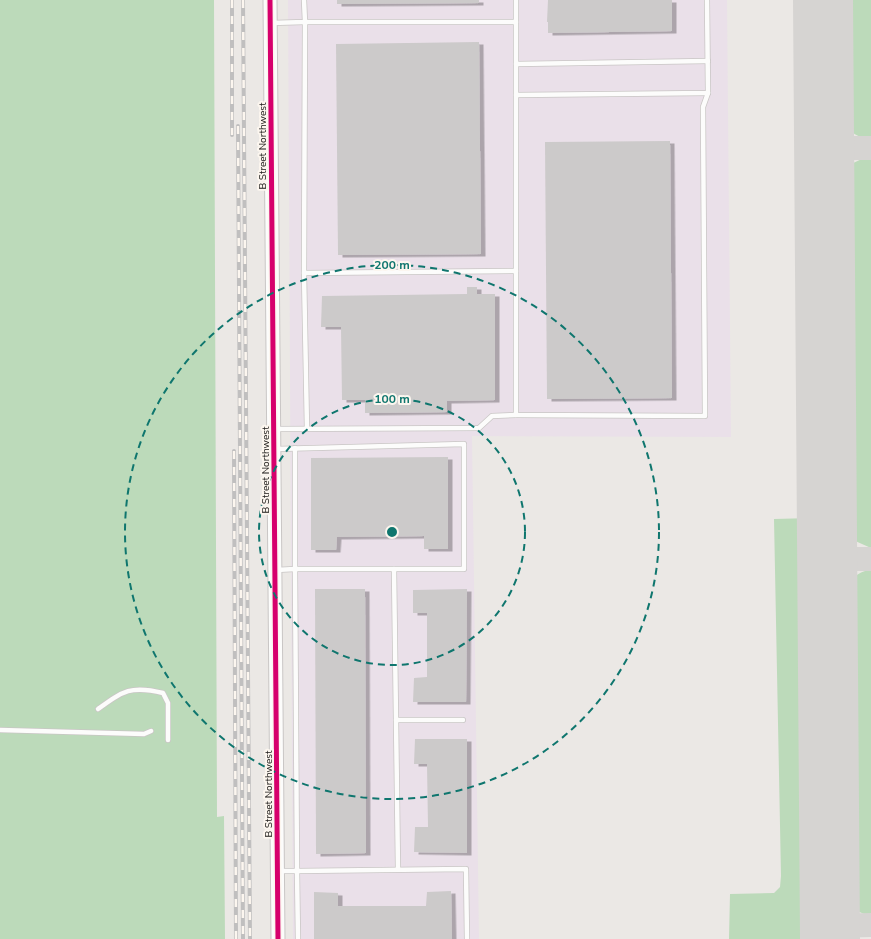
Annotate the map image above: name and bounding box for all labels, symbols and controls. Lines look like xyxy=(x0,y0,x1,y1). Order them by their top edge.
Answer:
street label: B Street Northwest xyxy=(256,102,270,190)
text: 200 m xyxy=(374,257,410,273)
text: 100 m xyxy=(374,391,410,407)
street label: B Street Northwest xyxy=(259,426,273,514)
centre of rings xyxy=(385,525,399,539)
street label: B Street Northwest xyxy=(262,750,276,838)

